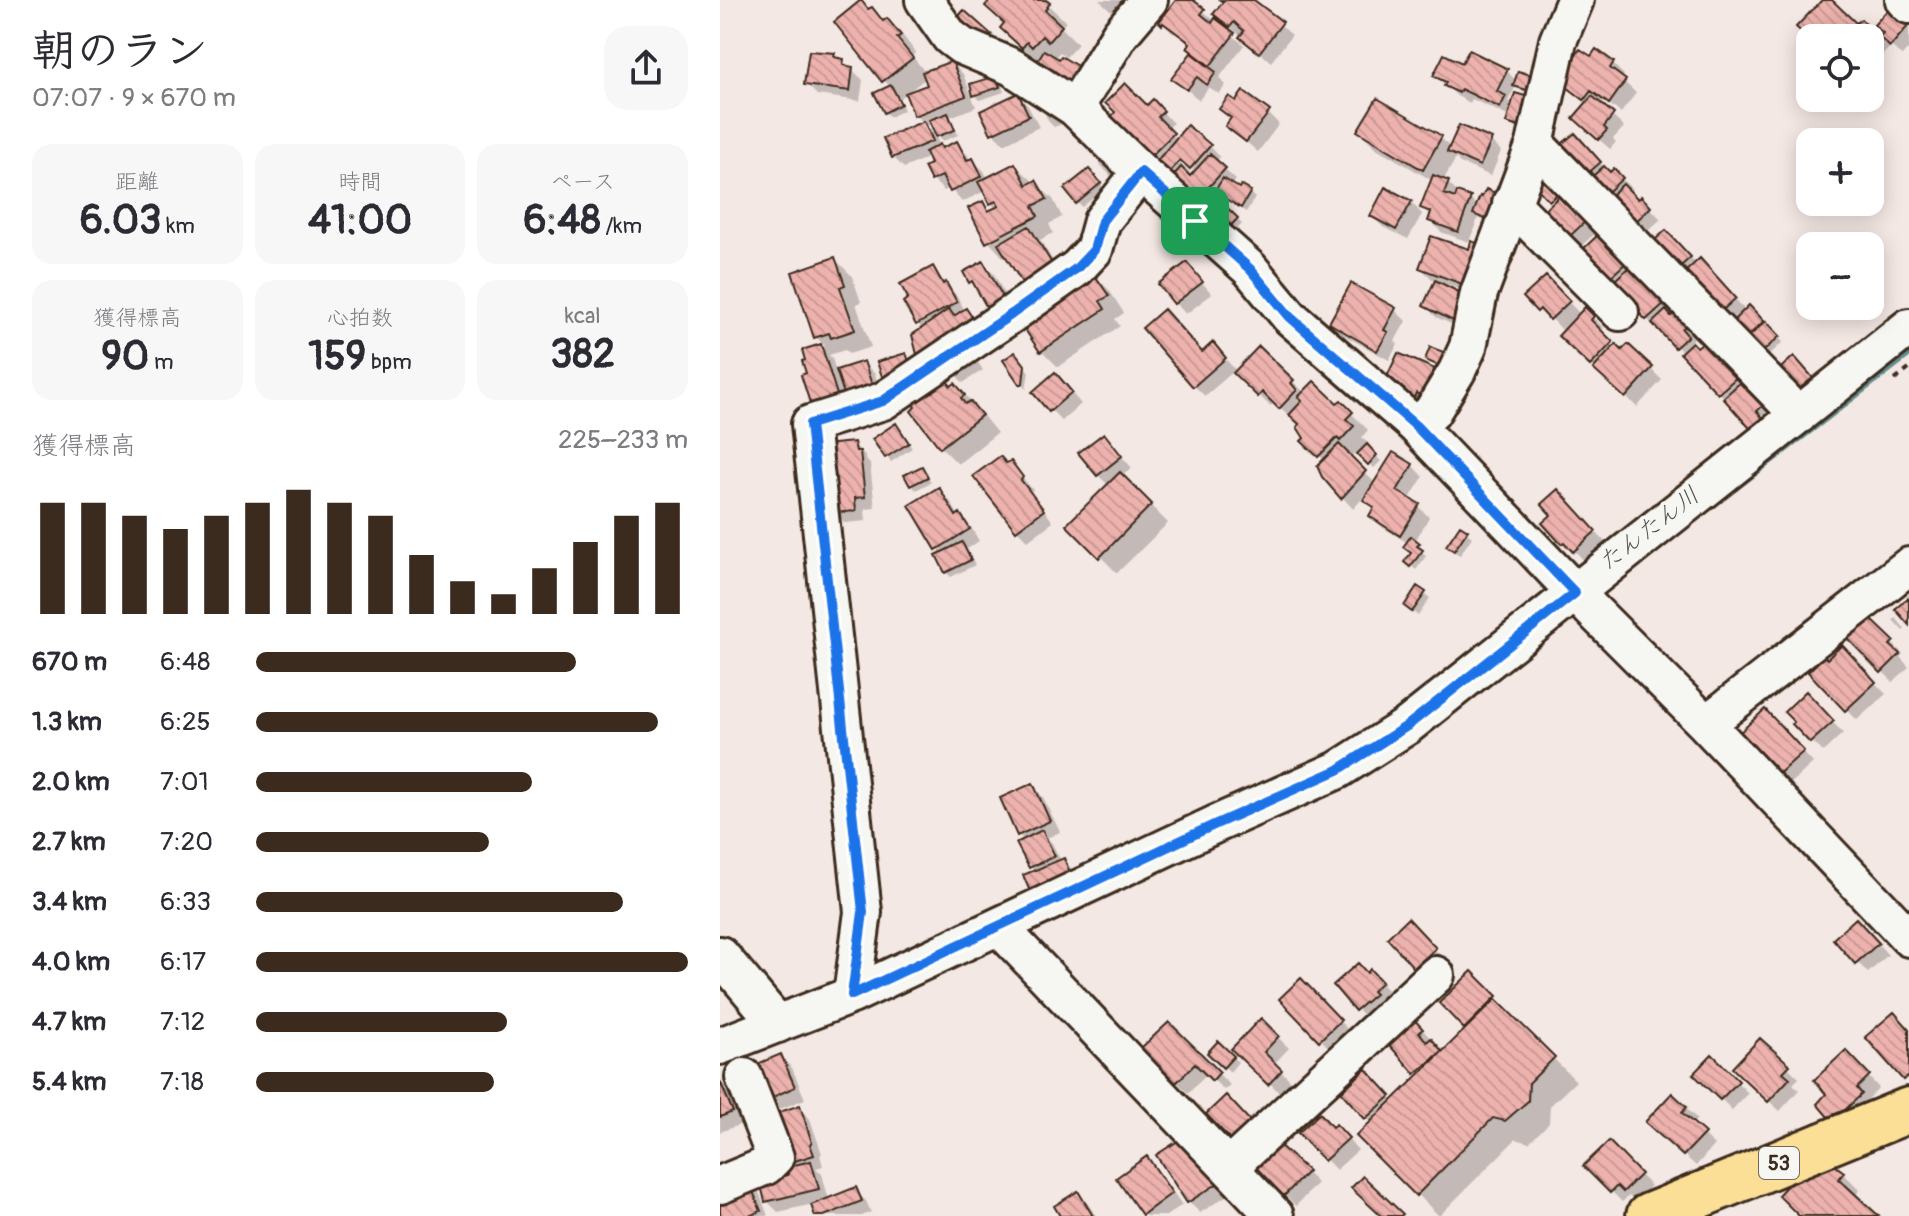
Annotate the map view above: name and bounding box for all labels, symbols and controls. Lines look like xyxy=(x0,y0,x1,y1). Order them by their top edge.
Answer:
text: 朝のラン xyxy=(32,24,208,79)
map controls xyxy=(1796,24,1884,320)
button: locate xyxy=(1796,24,1884,112)
button: share xyxy=(604,26,688,110)
text: 07:07 · 9 × 670 m xyxy=(32,82,236,114)
button: + xyxy=(1796,128,1884,216)
text: 距離 xyxy=(115,168,159,196)
text: 時間 xyxy=(338,168,382,196)
text: ペース xyxy=(550,168,615,196)
pin xyxy=(1161,187,1229,255)
text: 6.03 xyxy=(80,196,161,245)
text: 41:00 xyxy=(308,196,412,245)
text: 6:48 xyxy=(523,196,601,245)
icon: arrive xyxy=(1173,199,1217,243)
text: km xyxy=(161,212,195,240)
text: /km xyxy=(601,212,642,240)
button: − xyxy=(1796,232,1884,320)
text: kcal xyxy=(565,302,601,330)
text: 獲得標高 xyxy=(93,304,181,332)
text: 心拍数 xyxy=(327,304,393,332)
text: 382 xyxy=(550,330,615,379)
text: 90 xyxy=(101,332,149,381)
text: 159 xyxy=(308,332,366,381)
text: m xyxy=(149,348,173,376)
text: bpm xyxy=(366,348,412,376)
text: 225–233 m xyxy=(558,424,688,456)
text: 獲得標高 xyxy=(32,430,136,462)
water label: たんたん川 xyxy=(1593,481,1705,577)
text: 670 m xyxy=(32,646,107,678)
text: 6:48 xyxy=(160,646,210,678)
text: 1.3 km xyxy=(32,706,102,738)
text: 6:25 xyxy=(160,706,211,738)
text: 2.0 km xyxy=(32,766,110,798)
text: 7:01 xyxy=(160,766,209,798)
text: 2.7 km xyxy=(32,826,106,858)
text: 7:20 xyxy=(160,826,213,858)
text: 3.4 km xyxy=(32,886,107,918)
text: 6:33 xyxy=(160,886,211,918)
text: 4.0 km xyxy=(32,946,110,978)
text: 6:17 xyxy=(160,946,206,978)
text: 4.7 km xyxy=(32,1006,106,1038)
text: 7:12 xyxy=(160,1006,205,1038)
text: 5.4 km xyxy=(32,1066,106,1098)
text: 7:18 xyxy=(160,1066,204,1098)
road number: 53 xyxy=(1759,1147,1799,1179)

